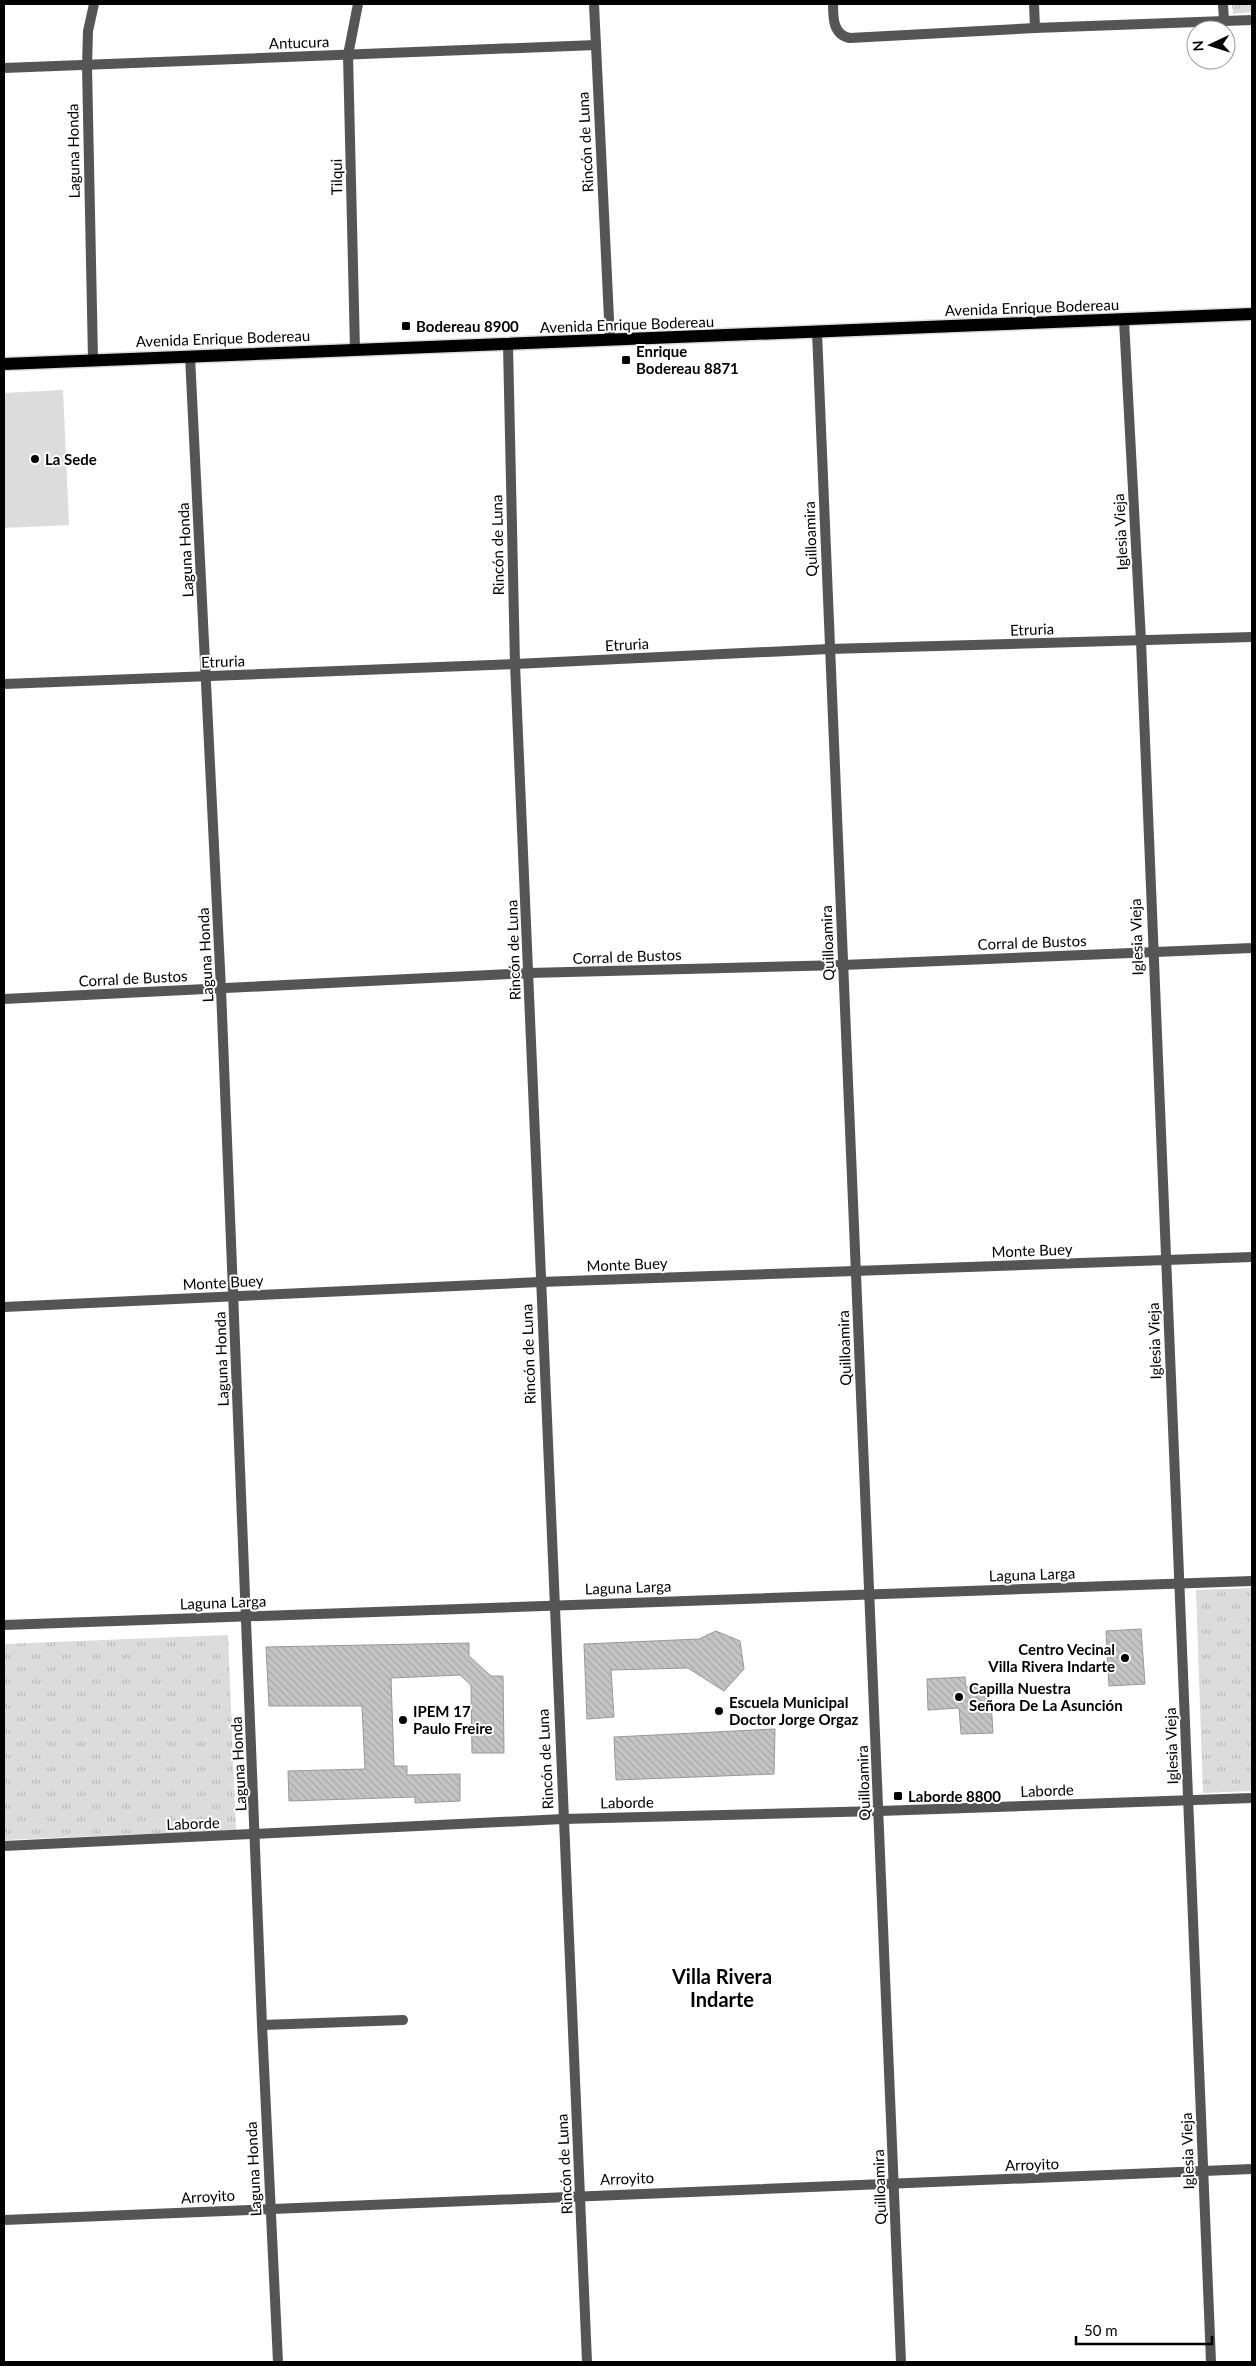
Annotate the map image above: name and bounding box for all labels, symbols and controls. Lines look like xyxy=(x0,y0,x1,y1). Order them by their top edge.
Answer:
north arrow xyxy=(1186,20,1236,70)
street label: Antucura xyxy=(268,32,330,52)
text: N xyxy=(1189,40,1206,52)
street label: Rincón de Luna xyxy=(573,91,597,193)
street label: Laguna Honda xyxy=(63,103,83,199)
street label: Tilqui xyxy=(327,159,345,195)
street label: Avenida Enrique Bodereau xyxy=(945,295,1119,319)
street label: Avenida Enrique Bodereau xyxy=(540,312,714,336)
place label: Bodereau 8900 xyxy=(416,317,519,335)
marker: Bodereau 8900 xyxy=(400,320,412,332)
street label: Avenida Enrique Bodereau xyxy=(136,326,310,350)
place label: Enrique Bodereau 8871 xyxy=(636,342,739,377)
marker: Enrique Bodereau 8871 xyxy=(620,354,632,366)
place label: La Sede xyxy=(45,450,97,468)
marker: La Sede xyxy=(29,453,41,465)
street label: Iglesia Vieja xyxy=(1109,493,1131,571)
street label: Rincón de Luna xyxy=(487,495,507,595)
street label: Quilloamira xyxy=(800,501,820,577)
street label: Laguna Honda xyxy=(174,502,196,598)
street label: Etruria xyxy=(1010,619,1054,639)
street label: Etruria xyxy=(605,634,649,654)
street label: Etruria xyxy=(201,651,245,671)
street label: Iglesia Vieja xyxy=(1126,898,1146,976)
street label: Rincón de Luna xyxy=(502,899,524,1001)
street label: Quilloamira xyxy=(817,905,837,981)
street label: Laguna Honda xyxy=(194,907,216,1003)
street label: Corral de Bustos xyxy=(977,931,1087,953)
street label: Corral de Bustos xyxy=(572,945,682,967)
street label: Corral de Bustos xyxy=(78,966,188,990)
street label: Monte Buey xyxy=(991,1240,1073,1260)
street label: Monte Buey xyxy=(586,1254,668,1274)
street label: Monte Buey xyxy=(182,1271,264,1293)
street label: Iglesia Vieja xyxy=(1144,1302,1164,1380)
street label: Rincón de Luna xyxy=(517,1303,539,1405)
street label: Quilloamira xyxy=(834,1310,854,1386)
street label: Laguna Honda xyxy=(210,1311,232,1407)
street label: Laguna Larga xyxy=(988,1563,1076,1585)
street label: Laguna Larga xyxy=(584,1576,672,1598)
street label: Laguna Larga xyxy=(179,1591,267,1613)
place label: Centro Vecinal Villa Rivera Indarte xyxy=(987,1640,1115,1675)
marker: Centro Vecinal Villa Rivera Indarte xyxy=(1119,1652,1131,1664)
place label: Capilla Nuestra Señora De La Asunción xyxy=(969,1679,1123,1714)
marker: Capilla Nuestra Señora De La Asunción xyxy=(953,1691,965,1703)
place label: Escuela Municipal Doctor Jorge Orgaz xyxy=(729,1693,859,1728)
place label: IPEM 17 Paulo Freire xyxy=(413,1702,493,1737)
marker: Escuela Municipal Doctor Jorge Orgaz xyxy=(713,1705,725,1717)
street label: Iglesia Vieja xyxy=(1161,1707,1181,1785)
street label: Rincón de Luna xyxy=(533,1708,557,1810)
marker: IPEM 17 Paulo Freire xyxy=(397,1714,409,1726)
street label: Laguna Honda xyxy=(227,1716,249,1812)
street label: Quilloamira xyxy=(853,1745,873,1821)
street label: Laborde xyxy=(1020,1780,1074,1800)
place label: Laborde 8800 xyxy=(908,1787,1001,1805)
marker: Laborde 8800 xyxy=(892,1790,904,1802)
street label: Laborde xyxy=(600,1793,654,1811)
street label: Laborde xyxy=(166,1813,220,1833)
district label: Villa Rivera Indarte xyxy=(671,1964,772,2011)
street label: Iglesia Vieja xyxy=(1177,2112,1197,2190)
street label: Rincón de Luna xyxy=(552,2113,576,2215)
street label: Laguna Honda xyxy=(242,2121,264,2217)
street label: Quilloamira xyxy=(869,2149,889,2225)
street label: Arroyito xyxy=(1005,2154,1059,2174)
street label: Arroyito xyxy=(600,2168,654,2188)
street label: Arroyito xyxy=(180,2186,236,2206)
scale bar xyxy=(1076,2314,1212,2346)
text: 50 m xyxy=(1084,2321,1118,2339)

